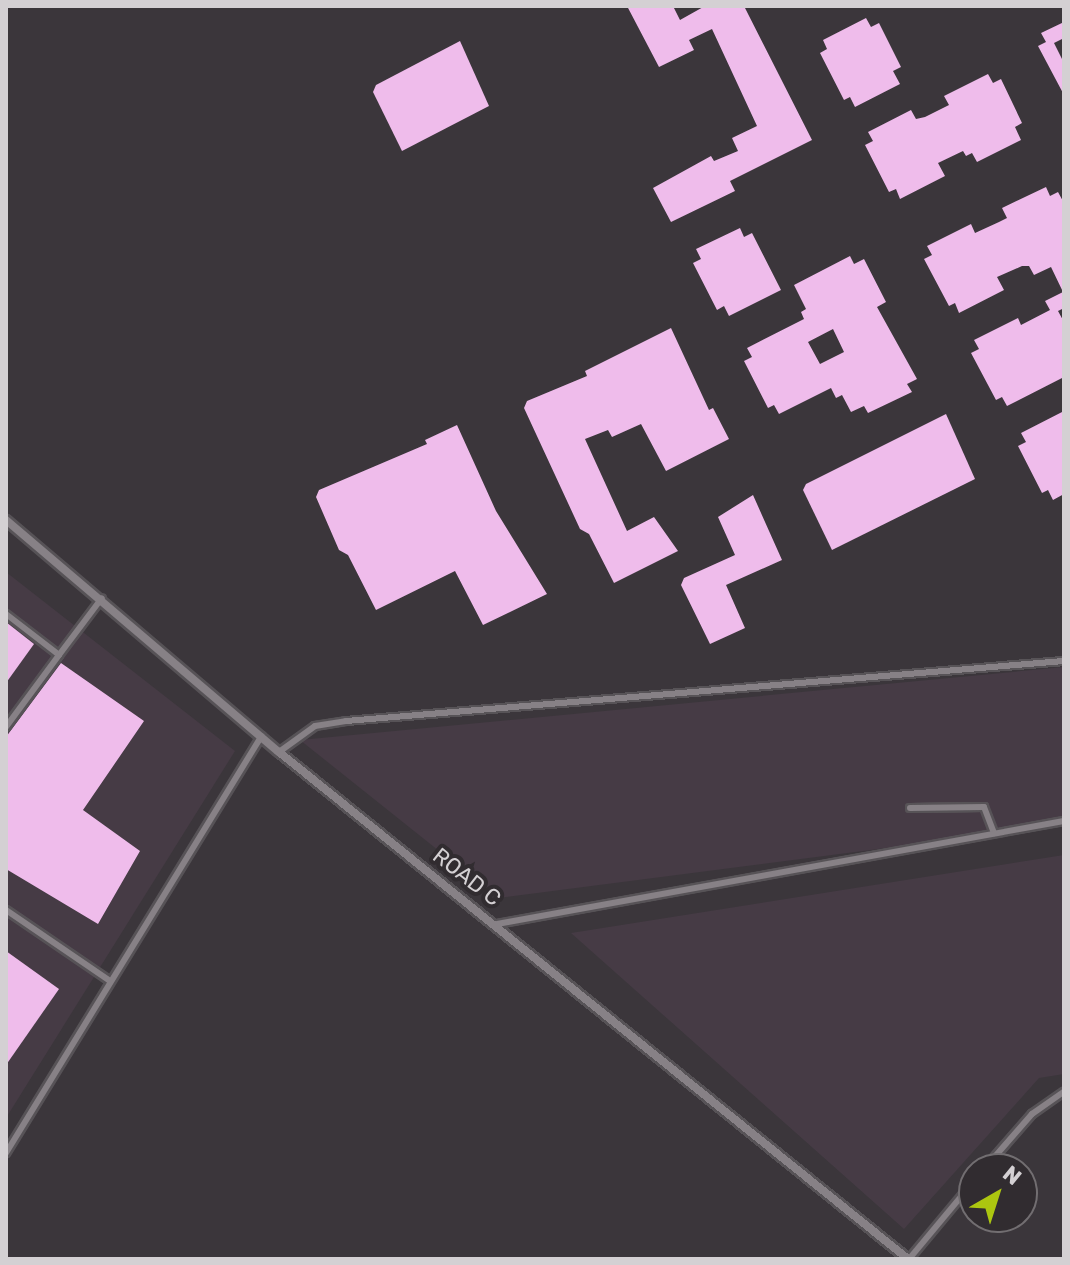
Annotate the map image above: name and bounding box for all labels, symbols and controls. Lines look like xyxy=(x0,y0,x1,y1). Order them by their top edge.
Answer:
street label: ROAD C xyxy=(428,842,506,912)
north arrow xyxy=(958,1153,1038,1233)
text: N xyxy=(998,1160,1027,1191)

